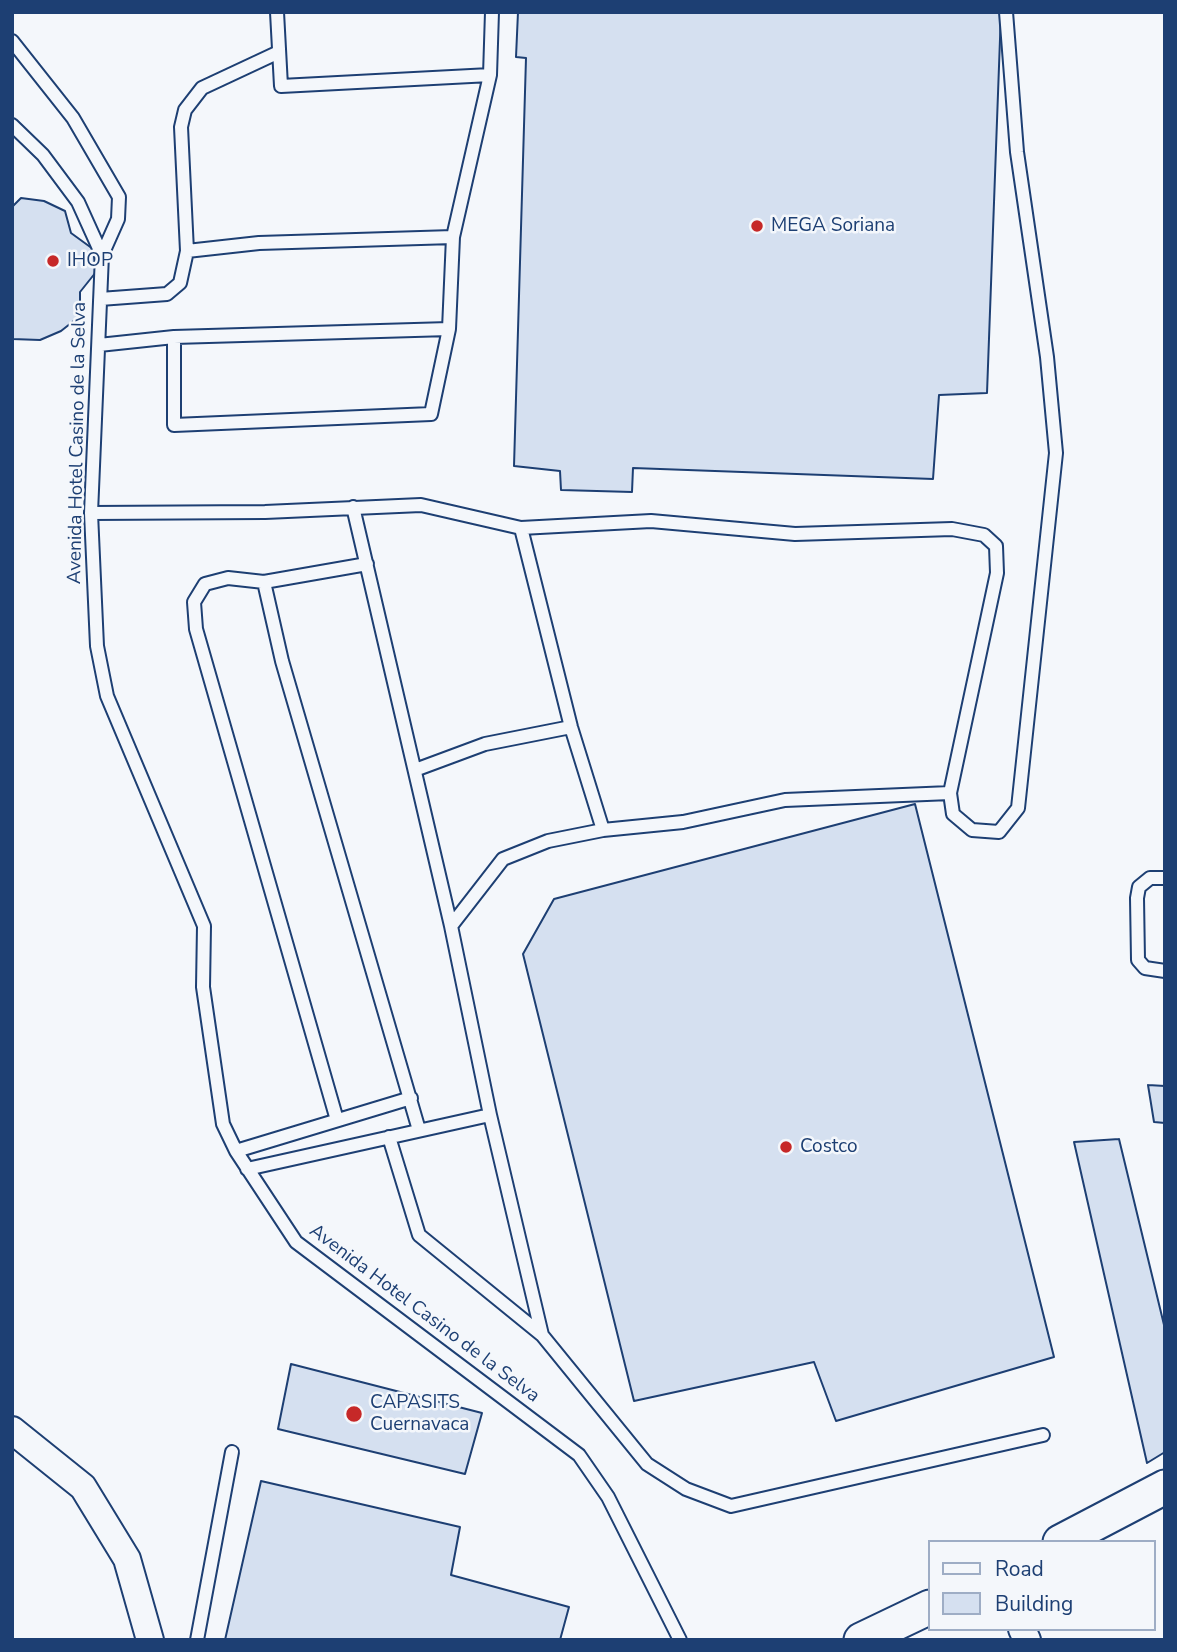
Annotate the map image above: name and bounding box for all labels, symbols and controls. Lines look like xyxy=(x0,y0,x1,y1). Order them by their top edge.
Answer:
place label: MEGA Soriana xyxy=(771,215,895,237)
marker: MEGA Soriana xyxy=(749,218,765,234)
place label: IHOP xyxy=(67,250,113,272)
marker: IHOP xyxy=(45,253,61,269)
street label: Avenida Hotel Casino de la Selva xyxy=(64,302,92,584)
place label: Costco xyxy=(800,1136,857,1158)
marker: Costco xyxy=(778,1139,794,1155)
street label: Avenida Hotel Casino de la Selva xyxy=(304,1220,544,1408)
place label: CAPASITS Cuernavaca xyxy=(370,1392,469,1436)
marker: CAPASITS Cuernavaca xyxy=(344,1404,364,1424)
legend xyxy=(928,1540,1156,1631)
text: Road xyxy=(995,1555,1044,1583)
text: Building xyxy=(995,1590,1073,1618)

